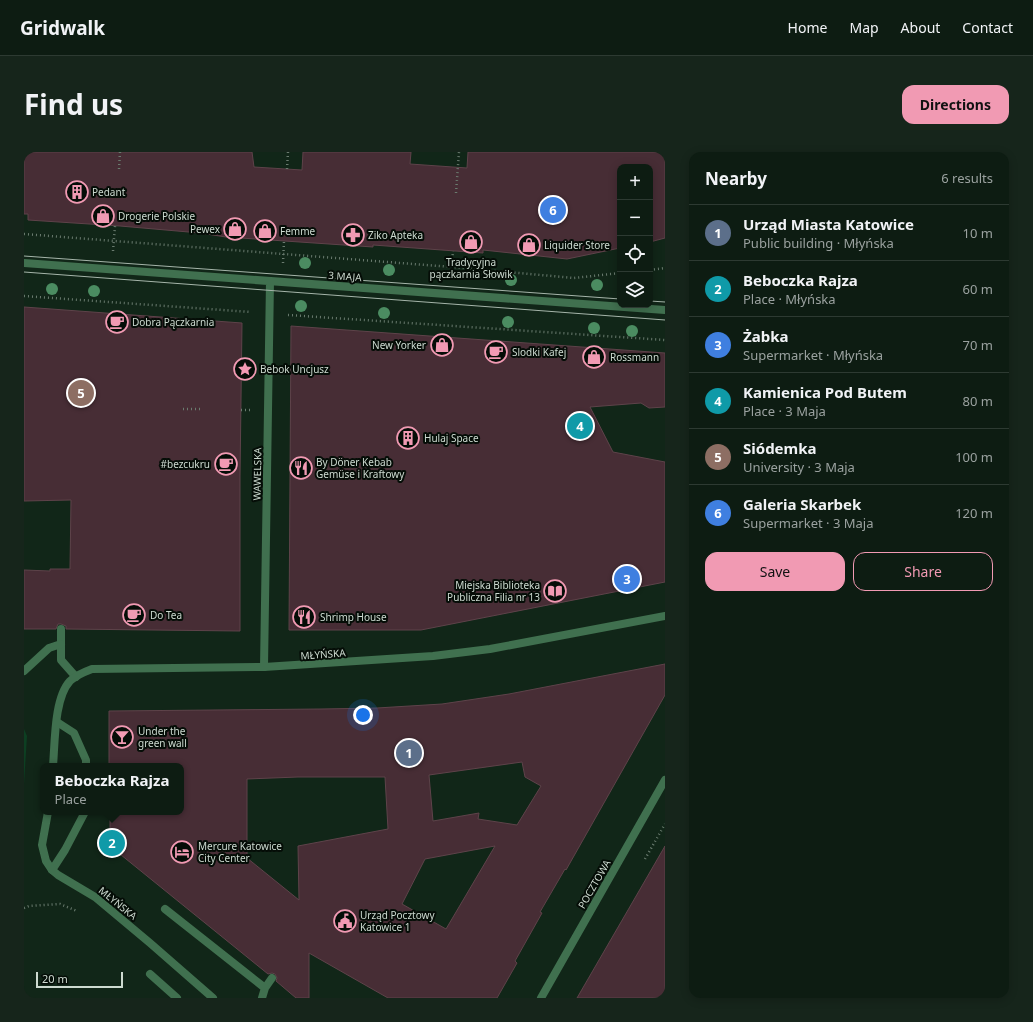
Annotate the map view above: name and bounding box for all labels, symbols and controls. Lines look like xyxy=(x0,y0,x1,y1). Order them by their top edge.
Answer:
text: Gridwalk xyxy=(20,15,105,41)
text: Home xyxy=(788,18,827,37)
text: Map xyxy=(849,18,879,37)
text: About xyxy=(901,18,940,37)
text: Contact xyxy=(962,18,1013,37)
text: Find us xyxy=(24,85,123,123)
button: Directions xyxy=(902,85,1009,124)
map controls xyxy=(617,164,653,308)
button: + xyxy=(617,164,653,200)
text: Nearby xyxy=(705,167,767,190)
text: 6 results xyxy=(941,169,993,187)
building icon: Pedant xyxy=(64,179,90,205)
place label: Pedant xyxy=(92,185,126,199)
pin: 6 xyxy=(540,195,566,225)
button: − xyxy=(617,200,653,236)
shop icon: Drogerie Polskie xyxy=(90,203,116,229)
place label: Drogerie Polskie xyxy=(118,209,195,223)
text: Urząd Miasta Katowice xyxy=(743,214,914,234)
shop icon: Pewex xyxy=(222,216,248,242)
shop icon: Femme xyxy=(252,218,278,244)
place label: Pewex xyxy=(190,222,221,236)
pharmacy icon: Ziko Apteka xyxy=(340,222,366,248)
place label: Femme xyxy=(280,224,316,238)
text: 1 xyxy=(714,224,722,242)
text: 10 m xyxy=(963,224,993,242)
place label: Ziko Apteka xyxy=(368,228,423,242)
shop icon: Tradycyjna pączkarnia Słowik xyxy=(458,229,484,255)
shop icon: Liquider Store xyxy=(516,232,542,258)
text: Public building · Młyńska xyxy=(743,234,894,252)
button: locate xyxy=(617,236,653,272)
place label: Liquider Store xyxy=(544,238,610,252)
place label: Tradycyjna pączkarnia Słowik xyxy=(429,255,513,281)
street label: 3 MAJA xyxy=(328,268,363,284)
text: Beboczka Rajza xyxy=(743,270,858,290)
button: layers xyxy=(617,272,653,308)
text: 2 xyxy=(714,280,722,298)
text: 60 m xyxy=(963,280,993,298)
text: Place · Młyńska xyxy=(743,290,836,308)
cafe icon: Dobra Pączkarnia xyxy=(104,309,130,335)
place label: Dobra Pączkarnia xyxy=(132,315,214,329)
text: Żabka xyxy=(743,326,788,346)
shop icon: New Yorker xyxy=(429,332,455,358)
text: 3 xyxy=(714,336,722,354)
text: 70 m xyxy=(963,336,993,354)
place label: New Yorker xyxy=(372,338,426,352)
cafe icon: Slodki Kafej xyxy=(483,339,509,365)
shop icon: Rossmann xyxy=(581,344,607,370)
place label: Slodki Kafej xyxy=(512,345,566,359)
text: Supermarket · Młyńska xyxy=(743,346,883,364)
place label: Rossmann xyxy=(610,350,659,364)
place icon: Bebok Uncjusz xyxy=(232,356,258,382)
place label: Bebok Uncjusz xyxy=(260,362,329,376)
pin: 5 xyxy=(68,378,94,408)
text: Kamienica Pod Butem xyxy=(743,382,907,402)
text: 4 xyxy=(714,392,722,410)
text: 80 m xyxy=(963,392,993,410)
text: Place · 3 Maja xyxy=(743,402,826,420)
pin: 4 xyxy=(567,411,593,441)
building icon: Hulaj Space xyxy=(395,425,421,451)
place label: Hulaj Space xyxy=(424,431,479,445)
text: Siódemka xyxy=(743,438,816,458)
street label: WAWELSKA xyxy=(250,447,264,501)
text: 5 xyxy=(714,448,722,466)
text: 100 m xyxy=(955,448,993,466)
cafe icon: #bezcukru xyxy=(213,451,239,477)
restaurant icon: By Döner Kebab Gemüse i Kraftowy xyxy=(288,455,314,481)
place label: By Döner Kebab Gemüse i Kraftowy xyxy=(316,455,405,481)
place label: #bezcukru xyxy=(161,457,210,471)
text: University · 3 Maja xyxy=(743,458,855,476)
text: Galeria Skarbek xyxy=(743,494,861,514)
text: 6 xyxy=(714,504,722,522)
text: 120 m xyxy=(955,504,993,522)
text: Supermarket · 3 Maja xyxy=(743,514,873,532)
button: Save xyxy=(705,552,845,591)
button: Share xyxy=(853,552,993,591)
pin: 3 xyxy=(614,564,640,594)
place label: Miejska Biblioteka Publiczna Filia nr 13 xyxy=(447,578,540,604)
library icon: Miejska Biblioteka Publiczna Filia nr 13 xyxy=(542,578,568,604)
cafe icon: Do Tea xyxy=(121,602,147,628)
restaurant icon: Shrimp House xyxy=(291,604,317,630)
place label: Do Tea xyxy=(150,608,182,622)
place label: Shrimp House xyxy=(320,610,387,624)
street label: MŁYŃSKA xyxy=(300,645,347,663)
your location xyxy=(353,705,373,725)
bar icon: Under the green wall xyxy=(109,724,135,750)
place label: Under the green wall xyxy=(138,724,187,750)
pin: 1 xyxy=(396,738,422,768)
popup xyxy=(40,763,184,815)
text: Beboczka Rajza xyxy=(55,770,169,790)
text: Place xyxy=(55,790,87,808)
pin: 2 xyxy=(99,828,125,858)
hotel icon: Mercure Katowice City Center xyxy=(169,839,195,865)
place label: Mercure Katowice City Center xyxy=(198,839,282,865)
street label: POCZTOWA xyxy=(574,856,614,911)
street label: MŁYŃSKA xyxy=(96,883,140,923)
public building icon: Urząd Pocztowy Katowice 1 xyxy=(332,908,358,934)
place label: Urząd Pocztowy Katowice 1 xyxy=(360,908,435,934)
scale bar xyxy=(36,970,123,989)
text: 20 m xyxy=(42,971,68,986)

